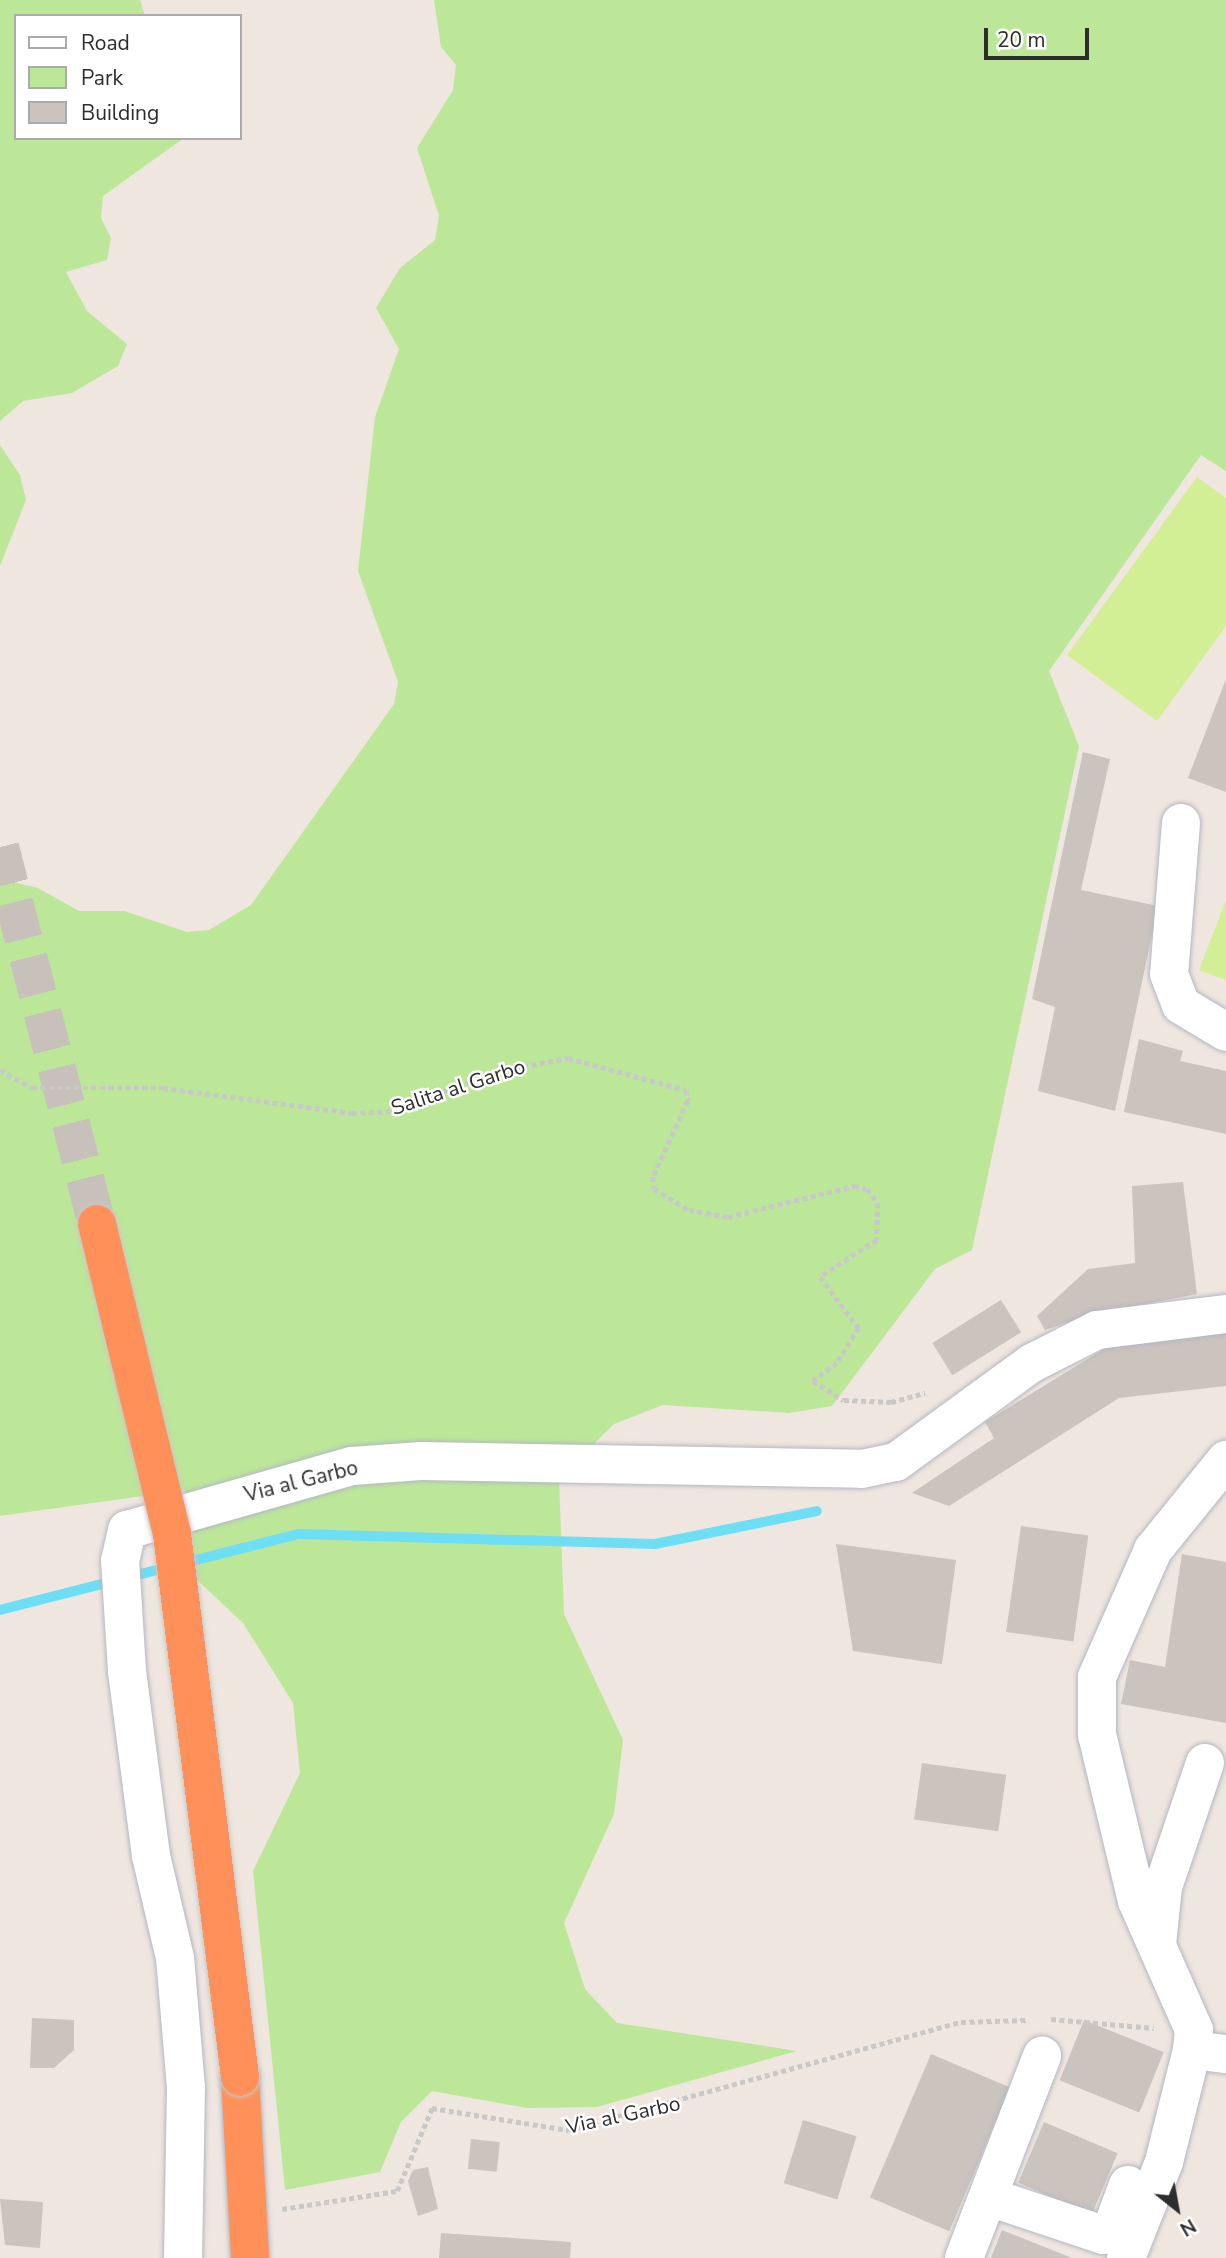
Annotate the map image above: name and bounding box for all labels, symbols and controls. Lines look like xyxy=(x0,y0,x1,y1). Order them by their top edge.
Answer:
legend xyxy=(14,14,242,140)
scale bar xyxy=(988,14,1093,58)
text: 20 m xyxy=(997,26,1046,54)
text: Road xyxy=(81,29,130,57)
text: Park xyxy=(81,64,123,92)
text: Building xyxy=(81,99,159,127)
street label: Salita al Garbo xyxy=(388,1053,528,1121)
street label: Via al Garbo xyxy=(241,1455,361,1507)
street label: Via al Garbo xyxy=(563,2091,683,2139)
north arrow xyxy=(1142,2174,1212,2244)
text: N xyxy=(1175,2212,1201,2242)

